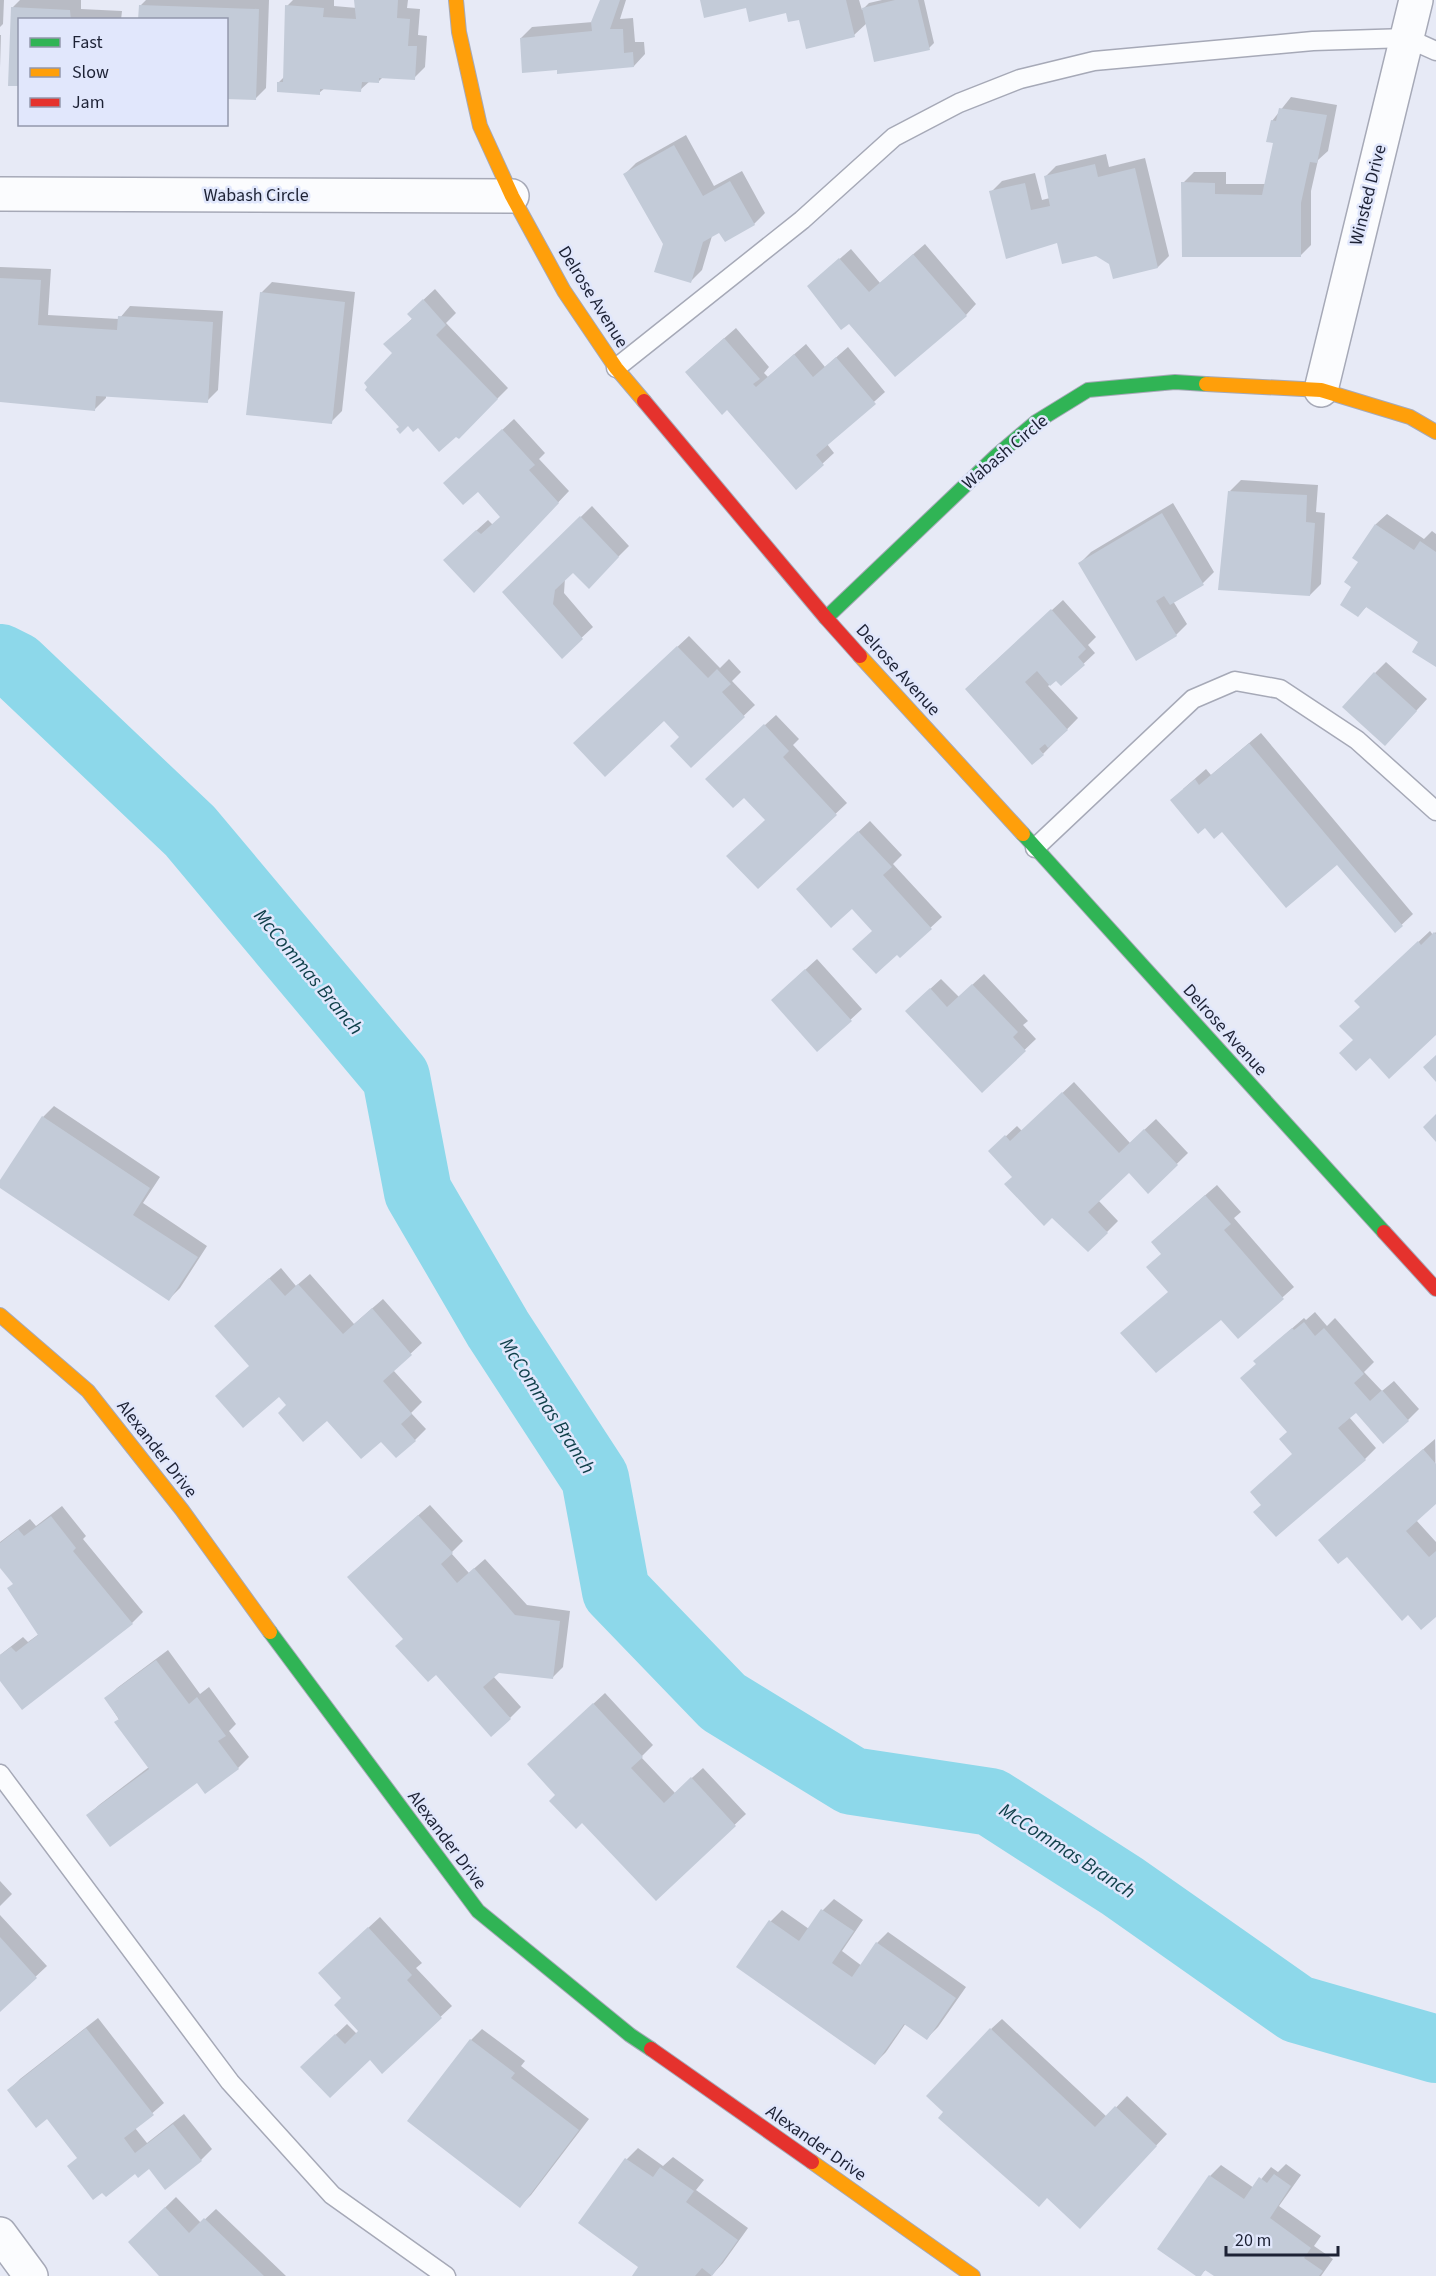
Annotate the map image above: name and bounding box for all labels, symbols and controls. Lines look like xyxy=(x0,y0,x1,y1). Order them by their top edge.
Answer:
legend xyxy=(18,18,228,126)
text: Fast xyxy=(72,30,103,55)
text: Slow xyxy=(72,60,109,85)
text: Jam xyxy=(72,90,105,115)
street label: Winsted Drive xyxy=(1343,142,1393,248)
street label: Wabash Circle xyxy=(203,183,309,208)
street label: Delrose Avenue xyxy=(552,241,634,353)
street label: Wabash Circle xyxy=(957,409,1053,495)
street label: Delrose Avenue xyxy=(850,619,946,721)
water label: McCommas Branch xyxy=(247,903,369,1041)
street label: Delrose Avenue xyxy=(1177,979,1273,1081)
water label: McCommas Branch xyxy=(492,1332,602,1480)
street label: Alexander Drive xyxy=(111,1395,203,1503)
street label: Alexander Drive xyxy=(402,1785,492,1895)
water label: McCommas Branch xyxy=(993,1796,1141,1906)
street label: Alexander Drive xyxy=(761,2099,871,2187)
scale bar xyxy=(1226,2219,1338,2257)
text: 20 m xyxy=(1235,2228,1271,2253)

